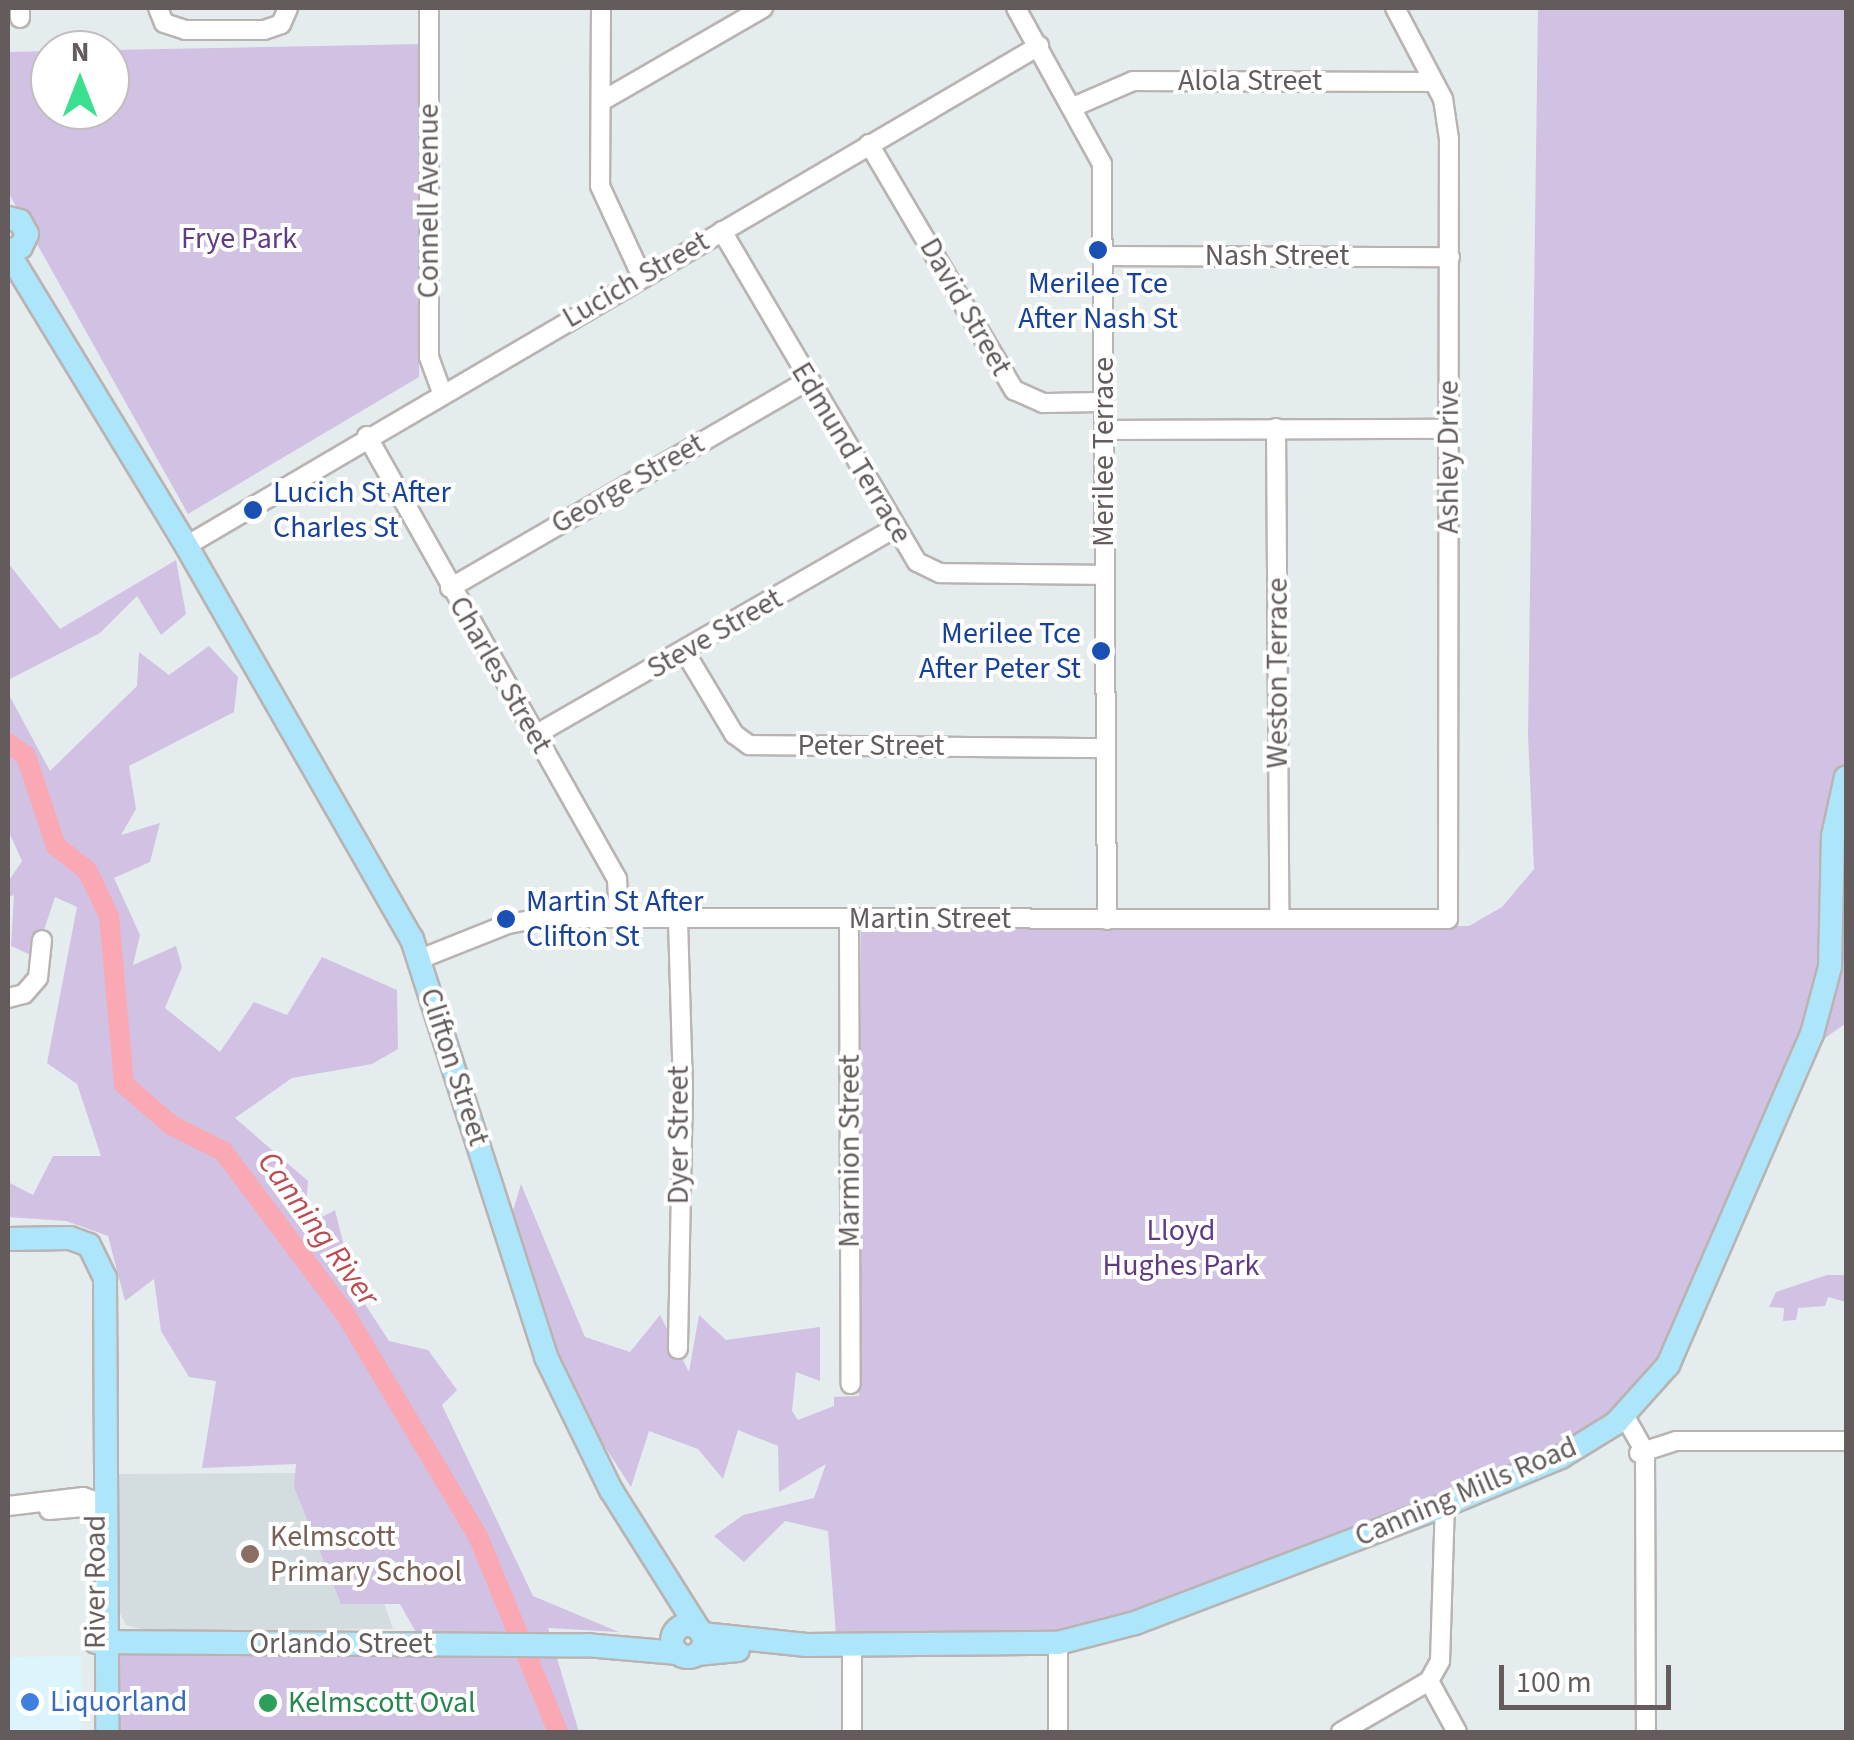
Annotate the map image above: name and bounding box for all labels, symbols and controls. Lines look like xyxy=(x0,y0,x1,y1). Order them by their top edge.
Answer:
north arrow xyxy=(30,30,130,130)
text: N xyxy=(71,32,89,72)
street label: Alola Street xyxy=(1178,63,1322,99)
street label: Connell Avenue xyxy=(411,104,447,298)
park label: Frye Park xyxy=(181,221,297,257)
street label: Lucich Street xyxy=(556,224,716,336)
street label: David Street xyxy=(911,232,1019,382)
street label: Nash Street xyxy=(1205,238,1349,274)
marker: Merilee Tce After Nash St xyxy=(1087,239,1109,261)
place label: Merilee Tce After Nash St xyxy=(1018,266,1178,336)
street label: Edmund Terrace xyxy=(783,356,919,550)
street label: Merilee Terrace xyxy=(1086,357,1122,547)
street label: Ashley Drive xyxy=(1431,380,1467,534)
street label: George Street xyxy=(545,426,711,542)
place label: Lucich St After Charles St xyxy=(273,475,451,546)
marker: Lucich St After Charles St xyxy=(242,499,264,521)
street label: Weston Terrace xyxy=(1260,578,1296,768)
street label: Steve Street xyxy=(641,581,789,687)
street label: Charles Street xyxy=(441,590,559,760)
place label: Merilee Tce After Peter St xyxy=(919,616,1081,686)
marker: Merilee Tce After Peter St xyxy=(1090,640,1112,662)
street label: Peter Street xyxy=(797,728,945,764)
place label: Martin St After Clifton St xyxy=(526,884,703,954)
street label: Martin Street xyxy=(849,901,1011,937)
marker: Martin St After Clifton St xyxy=(495,908,517,930)
street label: Clifton Street xyxy=(412,984,496,1150)
street label: Marmion Street xyxy=(832,1054,868,1248)
street label: Dyer Street xyxy=(661,1066,697,1204)
water label: Canning River xyxy=(249,1144,387,1314)
park label: Lloyd Hughes Park xyxy=(1103,1213,1259,1284)
street label: Canning Mills Road xyxy=(1350,1429,1582,1555)
street label: River Road xyxy=(78,1515,114,1649)
place label: Kelmscott Primary School xyxy=(270,1519,462,1590)
marker: Kelmscott Primary School xyxy=(239,1543,261,1565)
street label: Orlando Street xyxy=(249,1626,433,1662)
scale bar xyxy=(1504,1645,1676,1707)
text: 100 m xyxy=(1516,1661,1592,1704)
place label: Liquorland xyxy=(50,1684,187,1720)
place label: Kelmscott Oval xyxy=(288,1685,476,1721)
marker: Liquorland xyxy=(19,1691,41,1713)
marker: Kelmscott Oval xyxy=(257,1692,279,1714)

